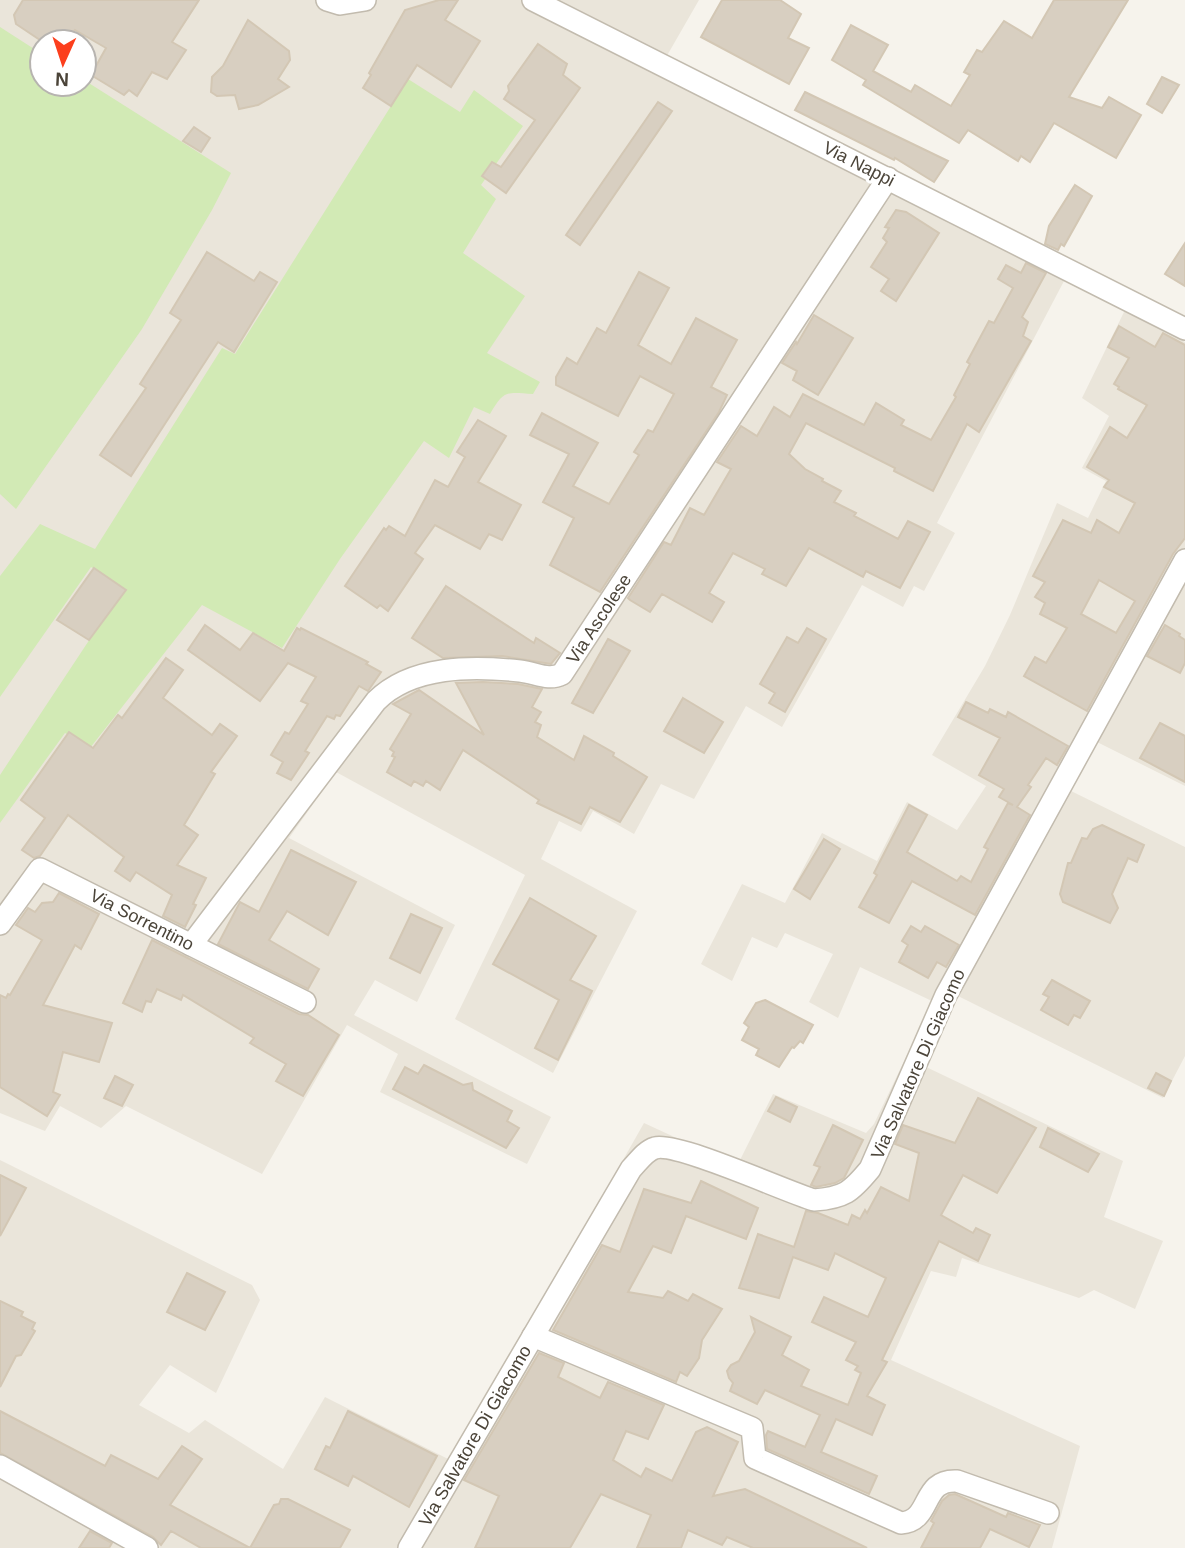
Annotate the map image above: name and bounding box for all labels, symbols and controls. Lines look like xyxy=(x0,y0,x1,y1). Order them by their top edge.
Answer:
north arrow xyxy=(28,28,98,98)
text: N xyxy=(55,69,70,90)
street label: Via Nappi xyxy=(820,137,898,191)
street label: Via Ascolese xyxy=(563,570,635,668)
street label: Via Sorrentino xyxy=(87,885,197,955)
street label: Via Salvatore Di Giacomo xyxy=(867,966,969,1162)
street label: Via Salvatore Di Giacomo xyxy=(415,1342,535,1530)

